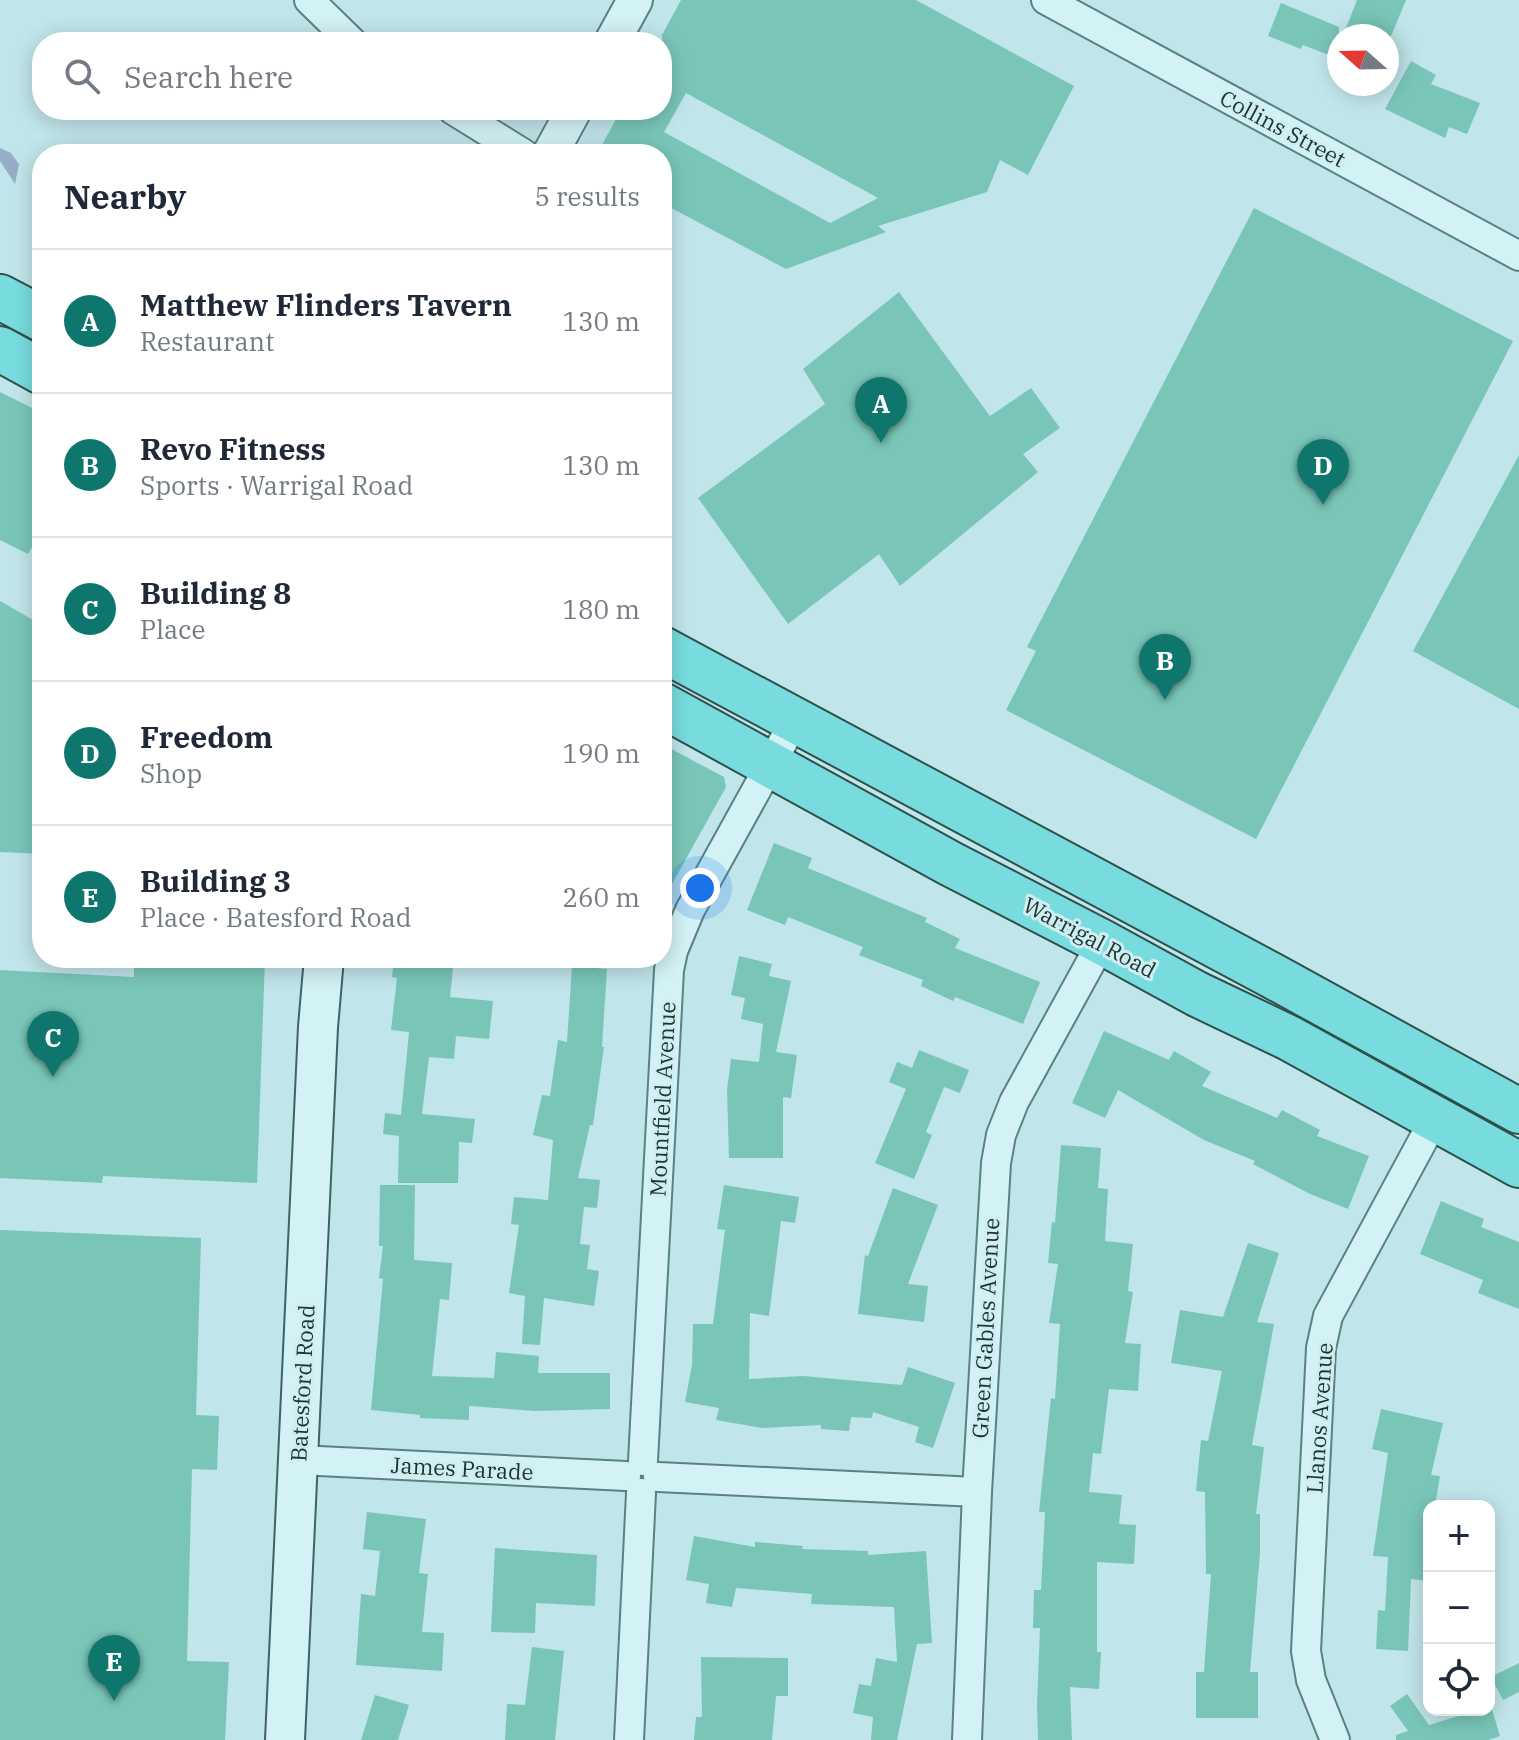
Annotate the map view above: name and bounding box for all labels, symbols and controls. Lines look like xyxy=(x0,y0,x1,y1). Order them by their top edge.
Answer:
north arrow xyxy=(1327,24,1399,96)
search box xyxy=(32,32,672,120)
icon: search xyxy=(60,54,104,98)
text: Search here xyxy=(124,57,293,96)
street label: Collins Street xyxy=(1215,83,1351,173)
text: Nearby xyxy=(64,174,186,218)
text: 5 results xyxy=(534,179,640,213)
text: Matthew Flinders Tavern xyxy=(140,285,512,324)
text: A xyxy=(81,304,99,338)
text: 130 m xyxy=(562,304,640,338)
text: Restaurant xyxy=(140,324,274,358)
pin: A xyxy=(855,377,907,443)
text: Revo Fitness xyxy=(140,429,326,468)
pin: D xyxy=(1297,439,1349,505)
text: B xyxy=(81,448,99,482)
text: 130 m xyxy=(562,448,640,482)
text: Sports · Warrigal Road xyxy=(140,468,413,502)
text: Building 8 xyxy=(140,573,291,612)
text: C xyxy=(81,592,99,626)
text: 180 m xyxy=(562,592,640,626)
text: Place xyxy=(140,612,205,646)
pin: B xyxy=(1139,634,1191,700)
text: Freedom xyxy=(140,717,273,756)
text: D xyxy=(80,736,100,770)
text: 190 m xyxy=(562,736,640,770)
text: Shop xyxy=(140,756,202,790)
text: Building 3 xyxy=(140,861,291,900)
your location xyxy=(680,868,720,908)
text: E xyxy=(81,880,99,914)
text: 260 m xyxy=(562,880,640,914)
street label: Warrigal Road xyxy=(1019,890,1161,984)
text: Place · Batesford Road xyxy=(140,900,412,934)
street label: Mountfield Avenue xyxy=(642,1001,682,1197)
pin: C xyxy=(27,1011,79,1077)
street label: Green Gables Avenue xyxy=(965,1217,1005,1439)
street label: Batesford Road xyxy=(283,1304,321,1462)
street label: Llanos Avenue xyxy=(1299,1342,1339,1494)
street label: James Parade xyxy=(390,1450,534,1486)
map controls xyxy=(1423,1500,1495,1716)
button: + xyxy=(1423,1500,1495,1572)
button: − xyxy=(1423,1572,1495,1644)
pin: E xyxy=(88,1635,140,1701)
button: locate xyxy=(1423,1644,1495,1716)

